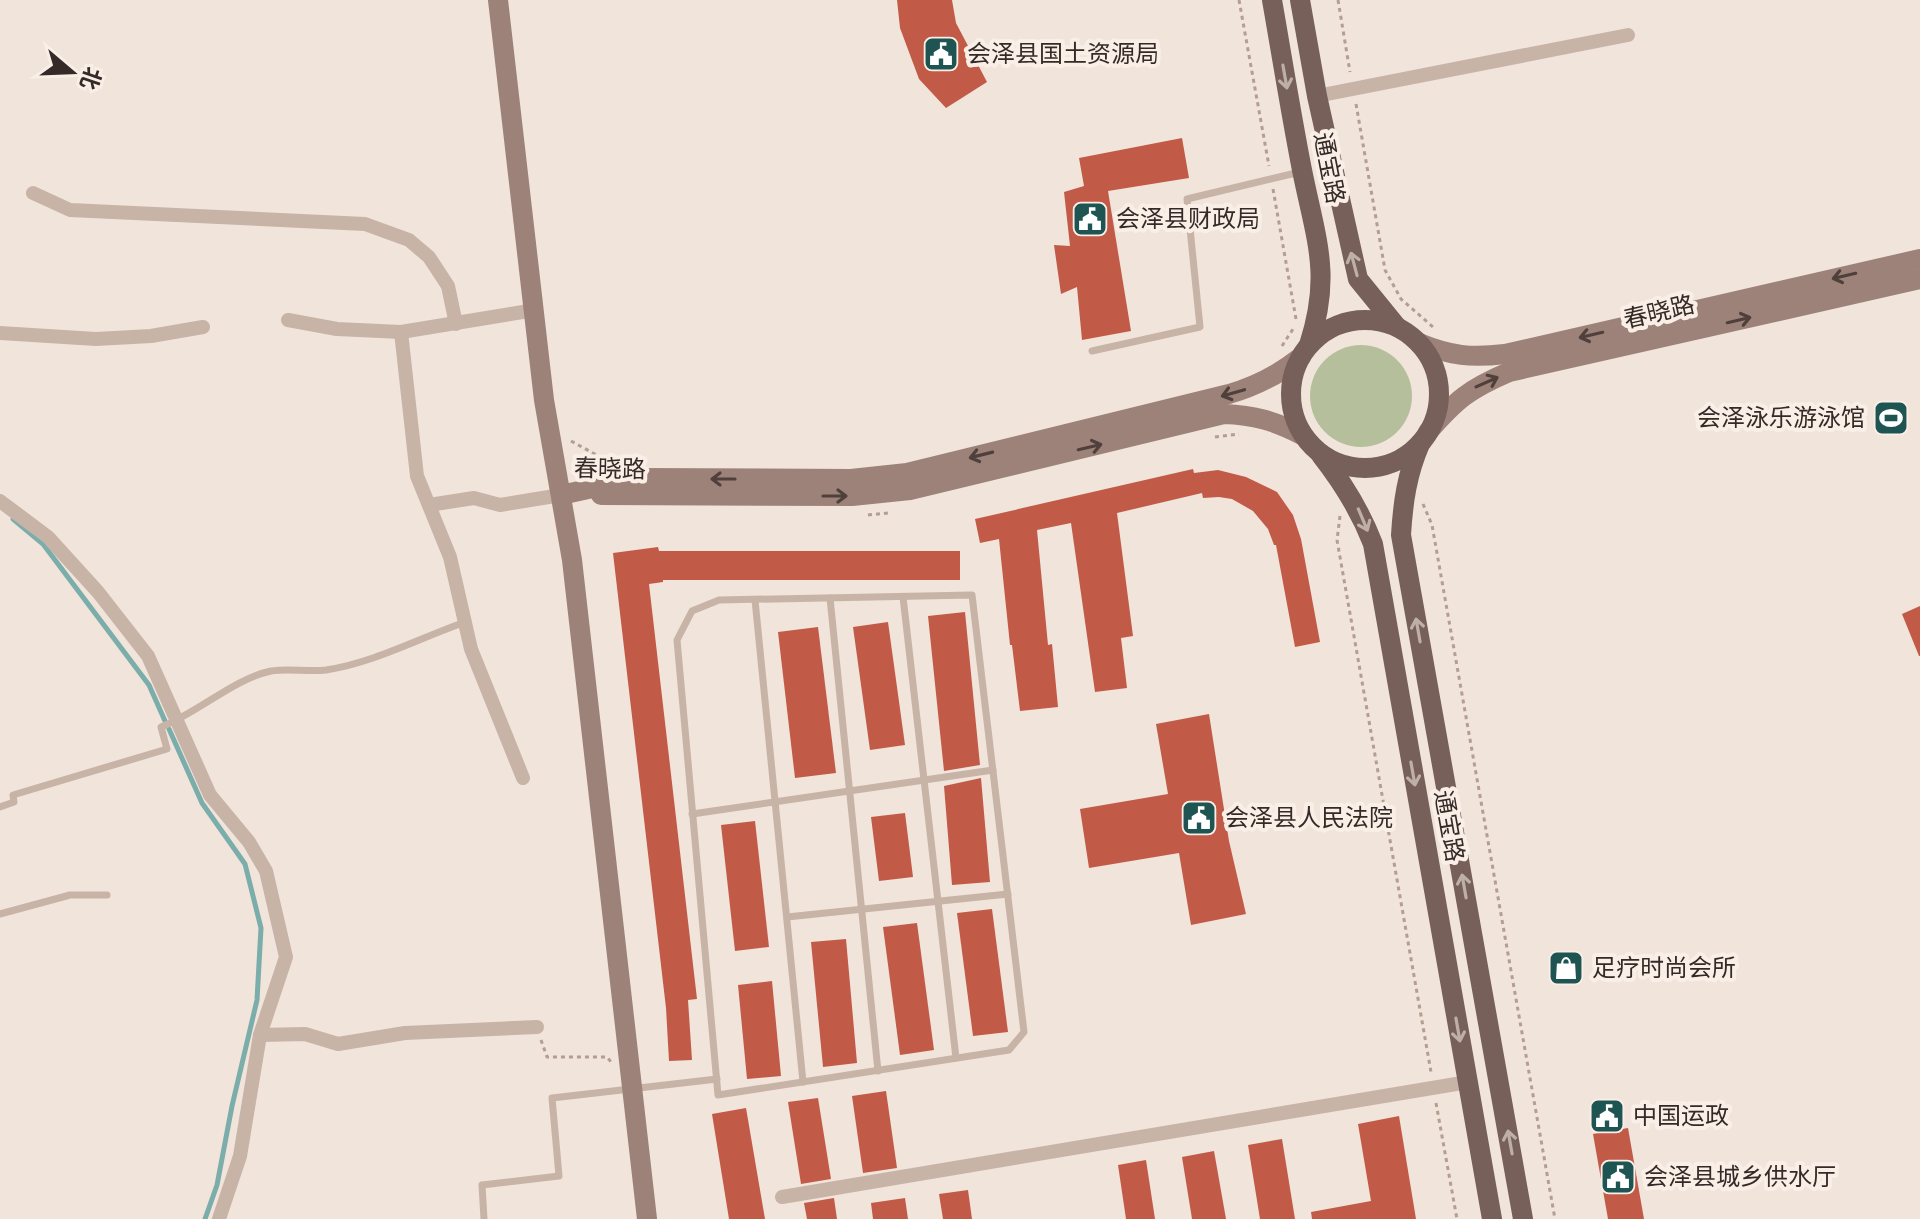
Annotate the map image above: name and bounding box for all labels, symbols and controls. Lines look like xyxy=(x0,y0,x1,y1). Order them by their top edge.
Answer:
north arrow xyxy=(32,32,112,112)
public building icon: 会泽县国土资源局 xyxy=(922,35,960,73)
place label: 会泽县国土资源局 xyxy=(967,37,1159,69)
text: 北 xyxy=(73,63,109,94)
one-way arrow xyxy=(1279,64,1294,89)
street label: 通宝路 xyxy=(1307,129,1353,206)
public building icon: 会泽县财政局 xyxy=(1071,200,1109,238)
place label: 会泽县财政局 xyxy=(1116,202,1260,234)
one-way arrow xyxy=(1346,251,1361,277)
one-way arrow xyxy=(1832,269,1857,284)
street label: 春晓路 xyxy=(1620,287,1697,335)
one-way arrow xyxy=(1725,312,1751,327)
one-way arrow xyxy=(1578,328,1604,343)
one-way arrow xyxy=(1474,374,1498,389)
one-way arrow xyxy=(1221,386,1247,401)
sports icon: 会泽泳乐游泳馆 xyxy=(1872,399,1910,437)
place label: 会泽泳乐游泳馆 xyxy=(1697,401,1865,433)
one-way arrow xyxy=(1076,438,1102,453)
one-way arrow xyxy=(968,448,994,463)
street label: 春晓路 xyxy=(574,451,646,485)
one-way arrow xyxy=(710,471,737,487)
one-way arrow xyxy=(821,488,848,504)
one-way arrow xyxy=(1357,507,1372,532)
one-way arrow xyxy=(1410,618,1425,643)
one-way arrow xyxy=(1407,761,1422,787)
street label: 通宝路 xyxy=(1428,788,1472,864)
public building icon: 会泽县人民法院 xyxy=(1180,799,1218,837)
place label: 会泽县人民法院 xyxy=(1225,801,1393,833)
one-way arrow xyxy=(1456,874,1471,899)
shop icon: 足疗时尚会所 xyxy=(1547,949,1585,987)
place label: 足疗时尚会所 xyxy=(1592,951,1736,983)
one-way arrow xyxy=(1452,1017,1467,1043)
public building icon: 中国运政 xyxy=(1588,1097,1626,1135)
place label: 中国运政 xyxy=(1633,1099,1729,1131)
one-way arrow xyxy=(1501,1130,1516,1155)
public building icon: 会泽县城乡供水厅 xyxy=(1599,1158,1637,1196)
place label: 会泽县城乡供水厅 xyxy=(1644,1160,1836,1192)

